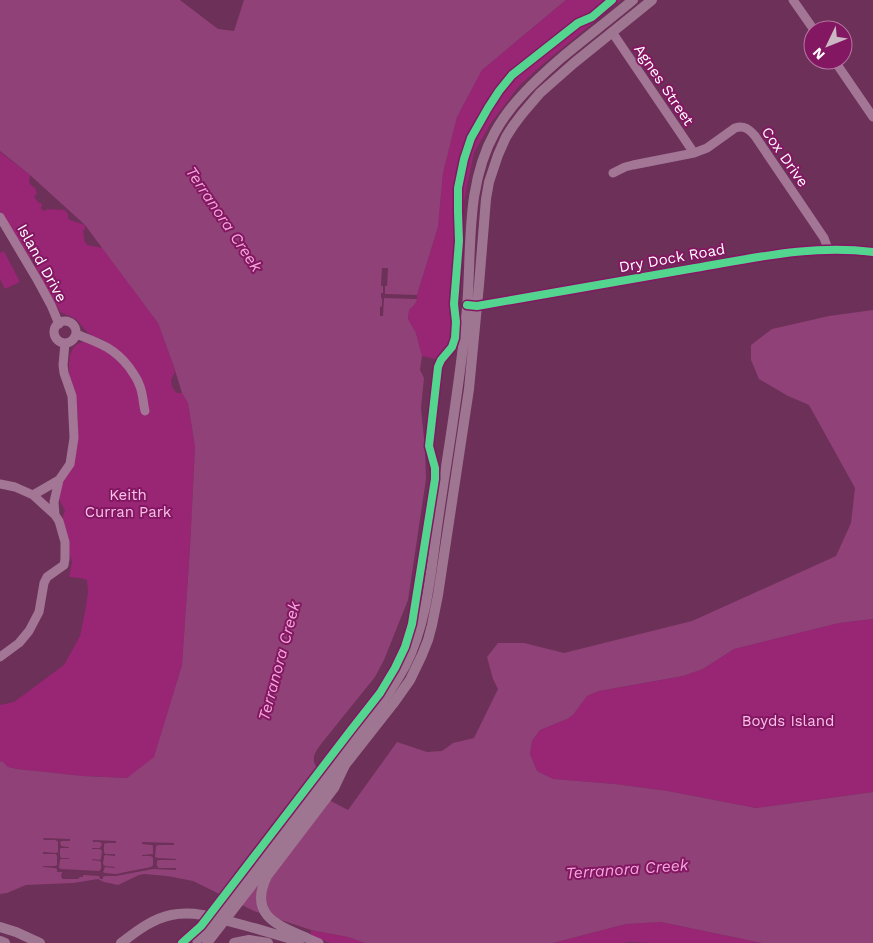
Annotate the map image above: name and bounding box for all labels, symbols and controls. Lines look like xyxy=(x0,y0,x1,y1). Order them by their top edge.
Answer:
north arrow xyxy=(803,20,853,70)
street label: Agnes Street xyxy=(630,41,698,130)
text: N xyxy=(809,45,828,63)
street label: Cox Drive xyxy=(758,124,812,190)
water label: Terranora Creek xyxy=(182,163,267,276)
street label: Island Drive xyxy=(13,221,71,305)
street label: Dry Dock Road xyxy=(618,240,726,276)
park label: Keith Curran Park xyxy=(85,486,172,521)
water label: Terranora Creek xyxy=(254,598,304,723)
park label: Boyds Island xyxy=(742,712,834,730)
water label: Terranora Creek xyxy=(565,855,690,883)

